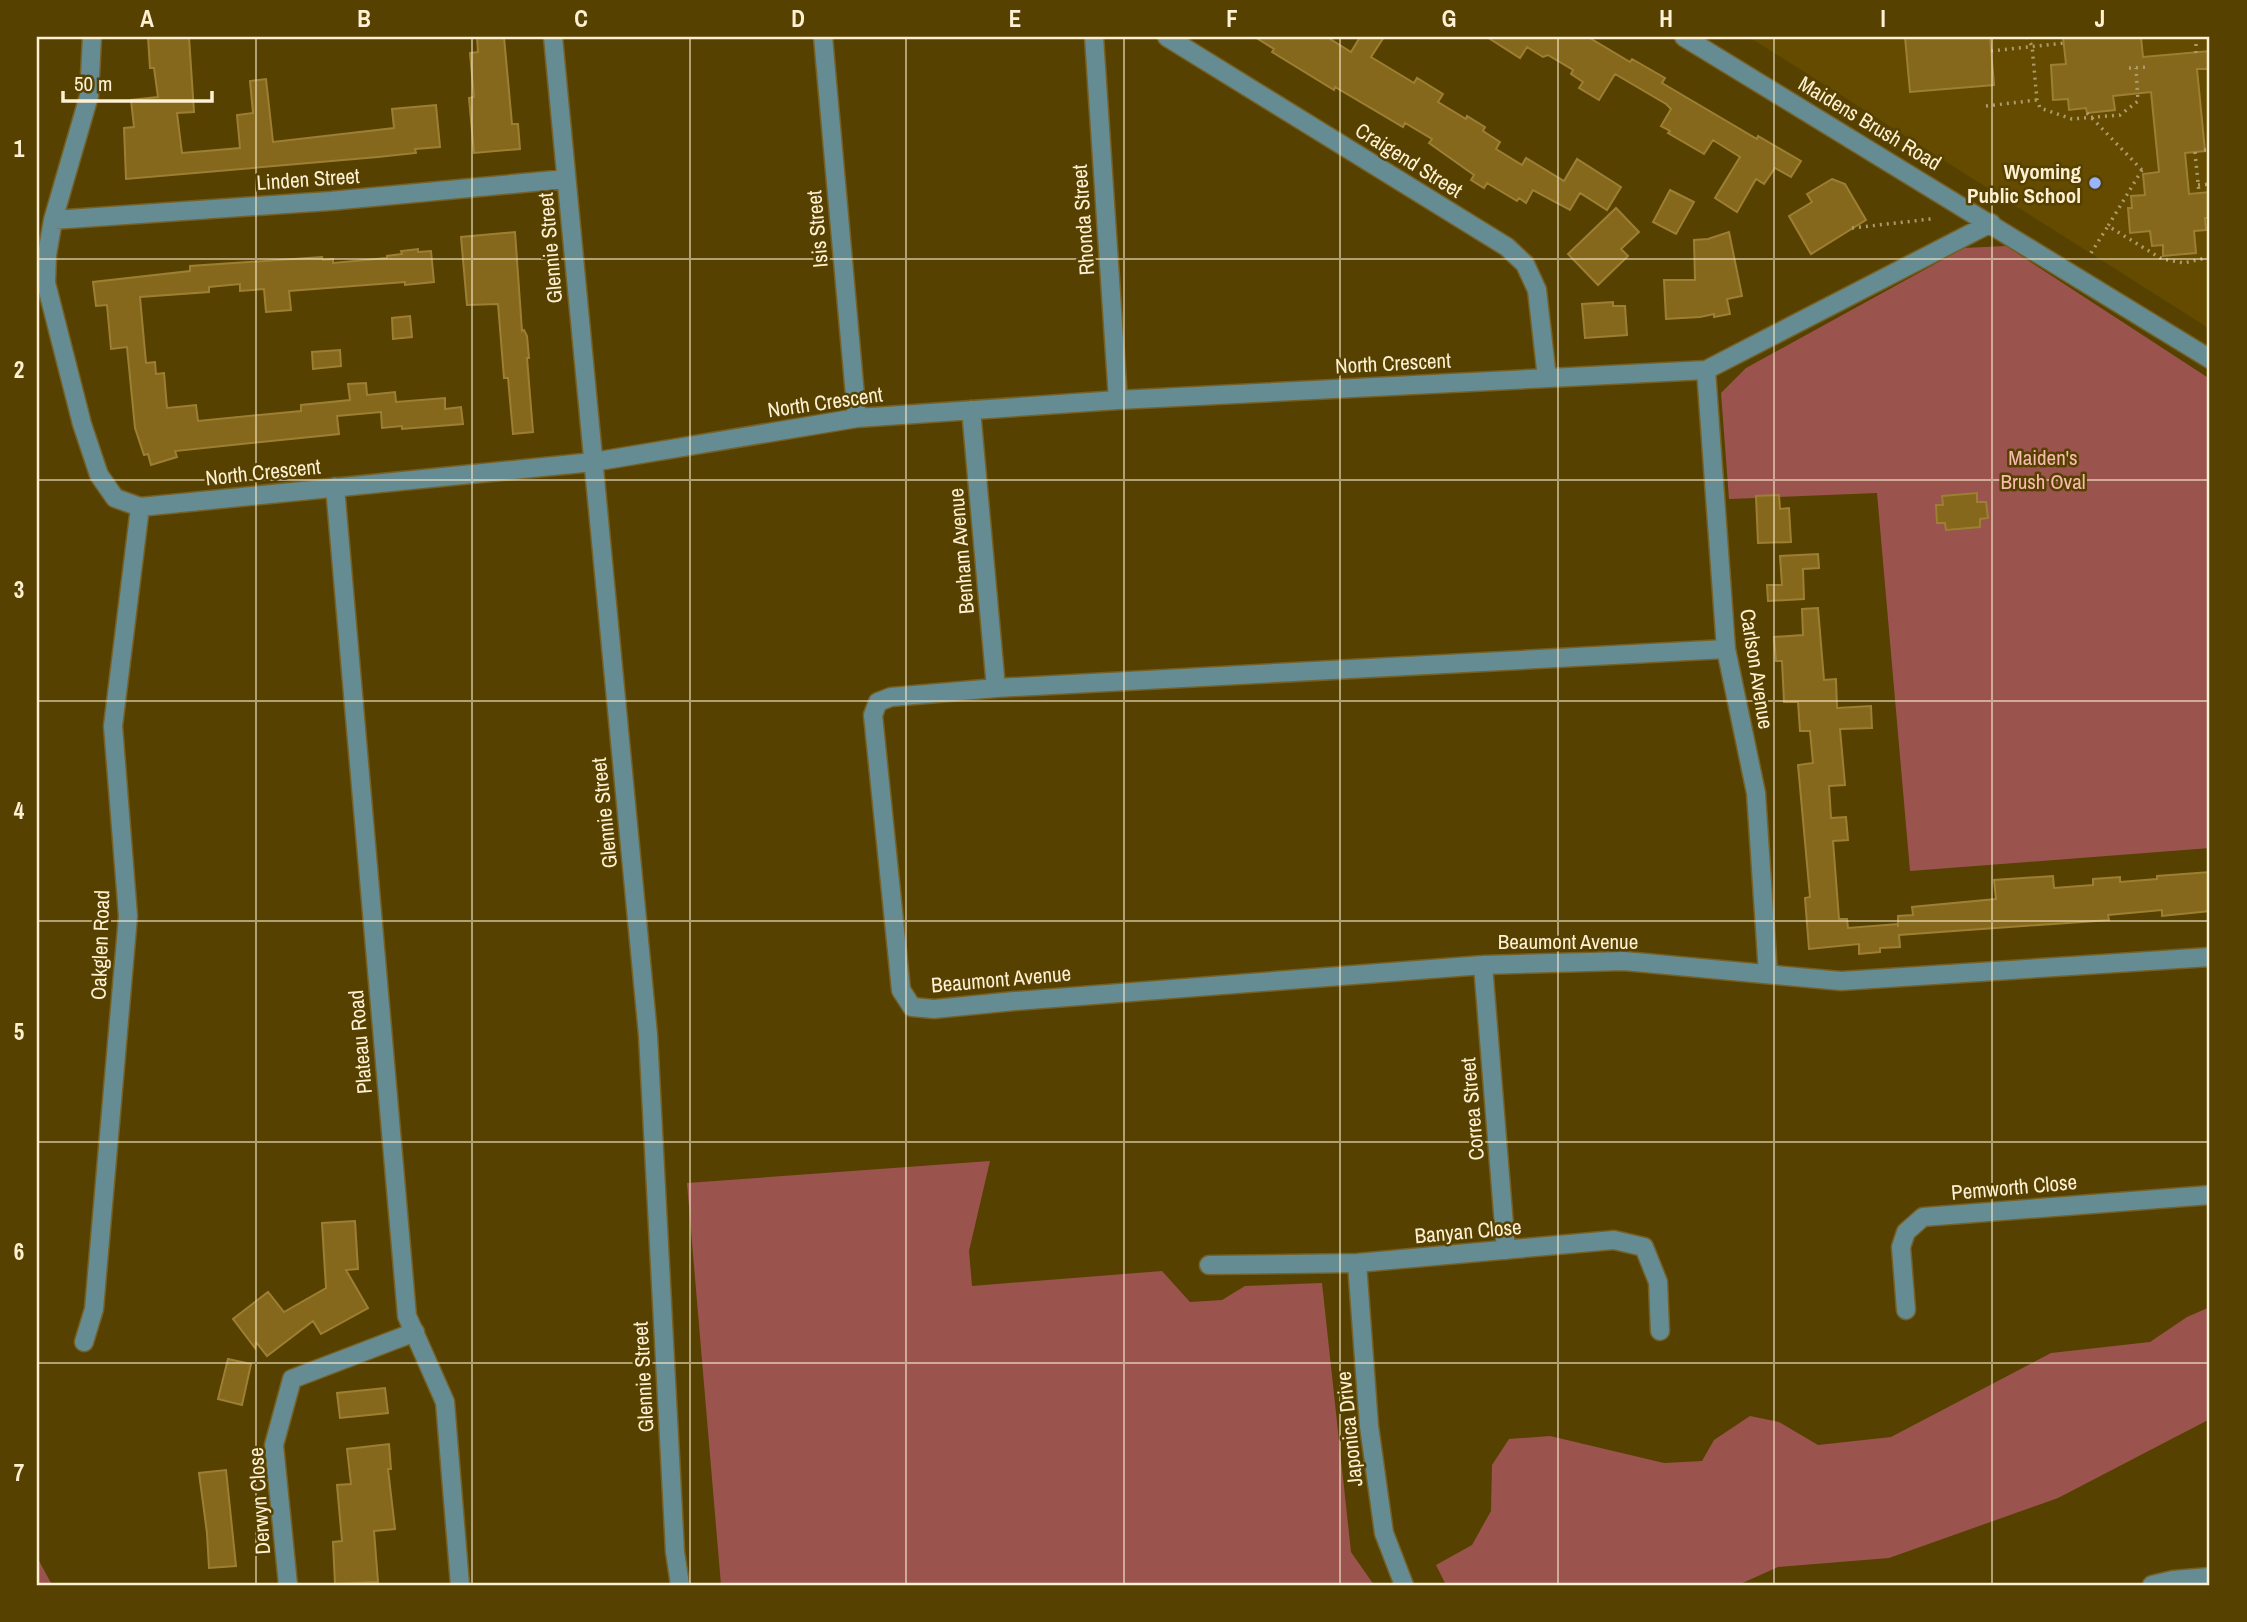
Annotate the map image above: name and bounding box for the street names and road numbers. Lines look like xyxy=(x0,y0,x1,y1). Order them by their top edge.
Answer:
street label: Maidens Brush Road xyxy=(1793,69,1947,177)
street label: Craigend Street xyxy=(1350,115,1468,205)
street label: Linden Street xyxy=(255,161,361,197)
street label: Rhonda Street xyxy=(1065,163,1101,276)
street label: Isis Street xyxy=(799,189,835,269)
street label: Glennie Street xyxy=(531,191,569,305)
street label: North Crescent xyxy=(1334,345,1452,381)
street label: North Crescent xyxy=(766,380,885,424)
street label: North Crescent xyxy=(204,452,322,492)
street label: Benham Avenue xyxy=(941,487,981,615)
street label: Carlson Avenue xyxy=(1733,607,1781,731)
street label: Glennie Street xyxy=(584,756,624,870)
street label: Oakglen Road xyxy=(84,889,116,1001)
street label: Beaumont Avenue xyxy=(1498,927,1638,956)
street label: Beaumont Avenue xyxy=(930,958,1072,1000)
street label: Plateau Road xyxy=(341,989,379,1095)
street label: Correa Street xyxy=(1453,1056,1491,1162)
street label: Pemworth Close xyxy=(1950,1167,2078,1207)
street label: Banyan Close xyxy=(1413,1212,1523,1250)
street label: Glennie Street xyxy=(626,1321,660,1433)
street label: Japonica Drive xyxy=(1329,1370,1369,1488)
street label: Derwyn Close xyxy=(241,1447,277,1555)

